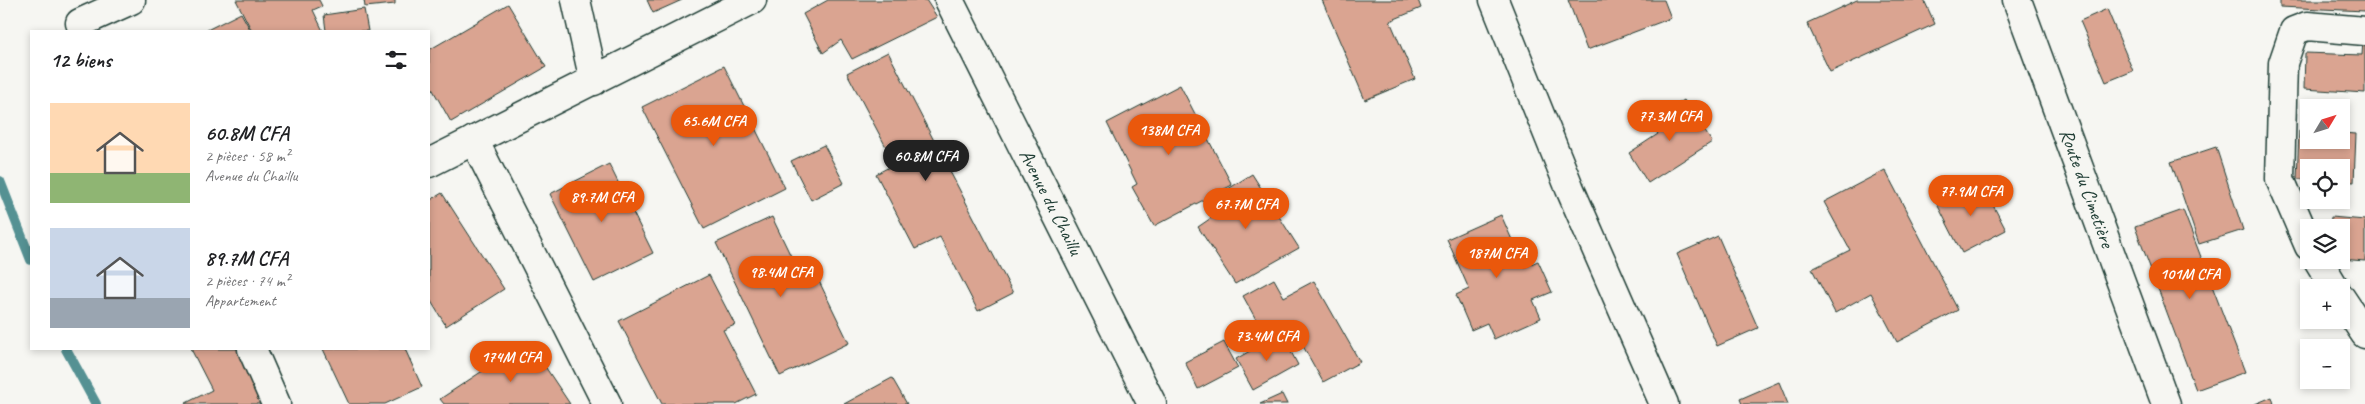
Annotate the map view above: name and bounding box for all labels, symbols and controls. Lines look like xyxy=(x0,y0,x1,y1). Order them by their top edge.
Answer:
icon: filters xyxy=(382,46,410,74)
text: 12 biens xyxy=(50,47,111,73)
north arrow xyxy=(2300,99,2350,149)
map controls xyxy=(2300,99,2350,389)
pin: 77.3M CFA xyxy=(1613,100,1727,142)
pin: 65.6M CFA xyxy=(657,104,771,147)
text: 77.3M CFA xyxy=(1638,106,1702,126)
text: 65.6M CFA xyxy=(682,111,746,131)
pin: 138M CFA xyxy=(1117,114,1221,156)
text: 60.8M CFA xyxy=(205,120,289,146)
text: 138M CFA xyxy=(1139,120,1199,140)
icon: home xyxy=(90,123,150,183)
street label: Route du Cimetière xyxy=(2054,125,2121,252)
pin: 60.8M CFA xyxy=(869,140,983,182)
street label: Avenue du Chaillu xyxy=(1014,145,1089,261)
text: 2 pièces · 58 m² xyxy=(205,146,290,166)
text: 60.8M CFA xyxy=(894,146,958,166)
button: locate xyxy=(2300,159,2350,209)
text: Avenue du Chaillu xyxy=(205,166,297,186)
pin: 77.9M CFA xyxy=(1914,174,2028,217)
pin: 89.7M CFA xyxy=(545,180,659,223)
text: 77.9M CFA xyxy=(1939,181,2003,201)
text: 89.7M CFA xyxy=(570,187,634,207)
pin: 67.7M CFA xyxy=(1189,188,1303,230)
text: 67.7M CFA xyxy=(1214,194,1278,214)
button: layers xyxy=(2300,219,2350,269)
pin: 187M CFA xyxy=(1445,236,1549,279)
text: 187M CFA xyxy=(1467,243,1527,263)
text: 89.7M CFA xyxy=(205,245,288,271)
icon: home xyxy=(90,248,150,308)
pin: 98.4M CFA xyxy=(724,256,838,298)
pin: 101M CFA xyxy=(2138,258,2242,300)
text: 98.4M CFA xyxy=(749,262,813,282)
text: 101M CFA xyxy=(2160,264,2220,284)
text: 2 pièces · 74 m² xyxy=(205,271,290,291)
button: + xyxy=(2300,279,2350,329)
text: Appartement xyxy=(205,291,276,311)
pin: 73.4M CFA xyxy=(1210,320,1324,362)
text: 73.4M CFA xyxy=(1235,326,1299,346)
button: − xyxy=(2300,339,2350,389)
pin: 174M CFA xyxy=(459,340,563,383)
text: 174M CFA xyxy=(481,347,541,367)

